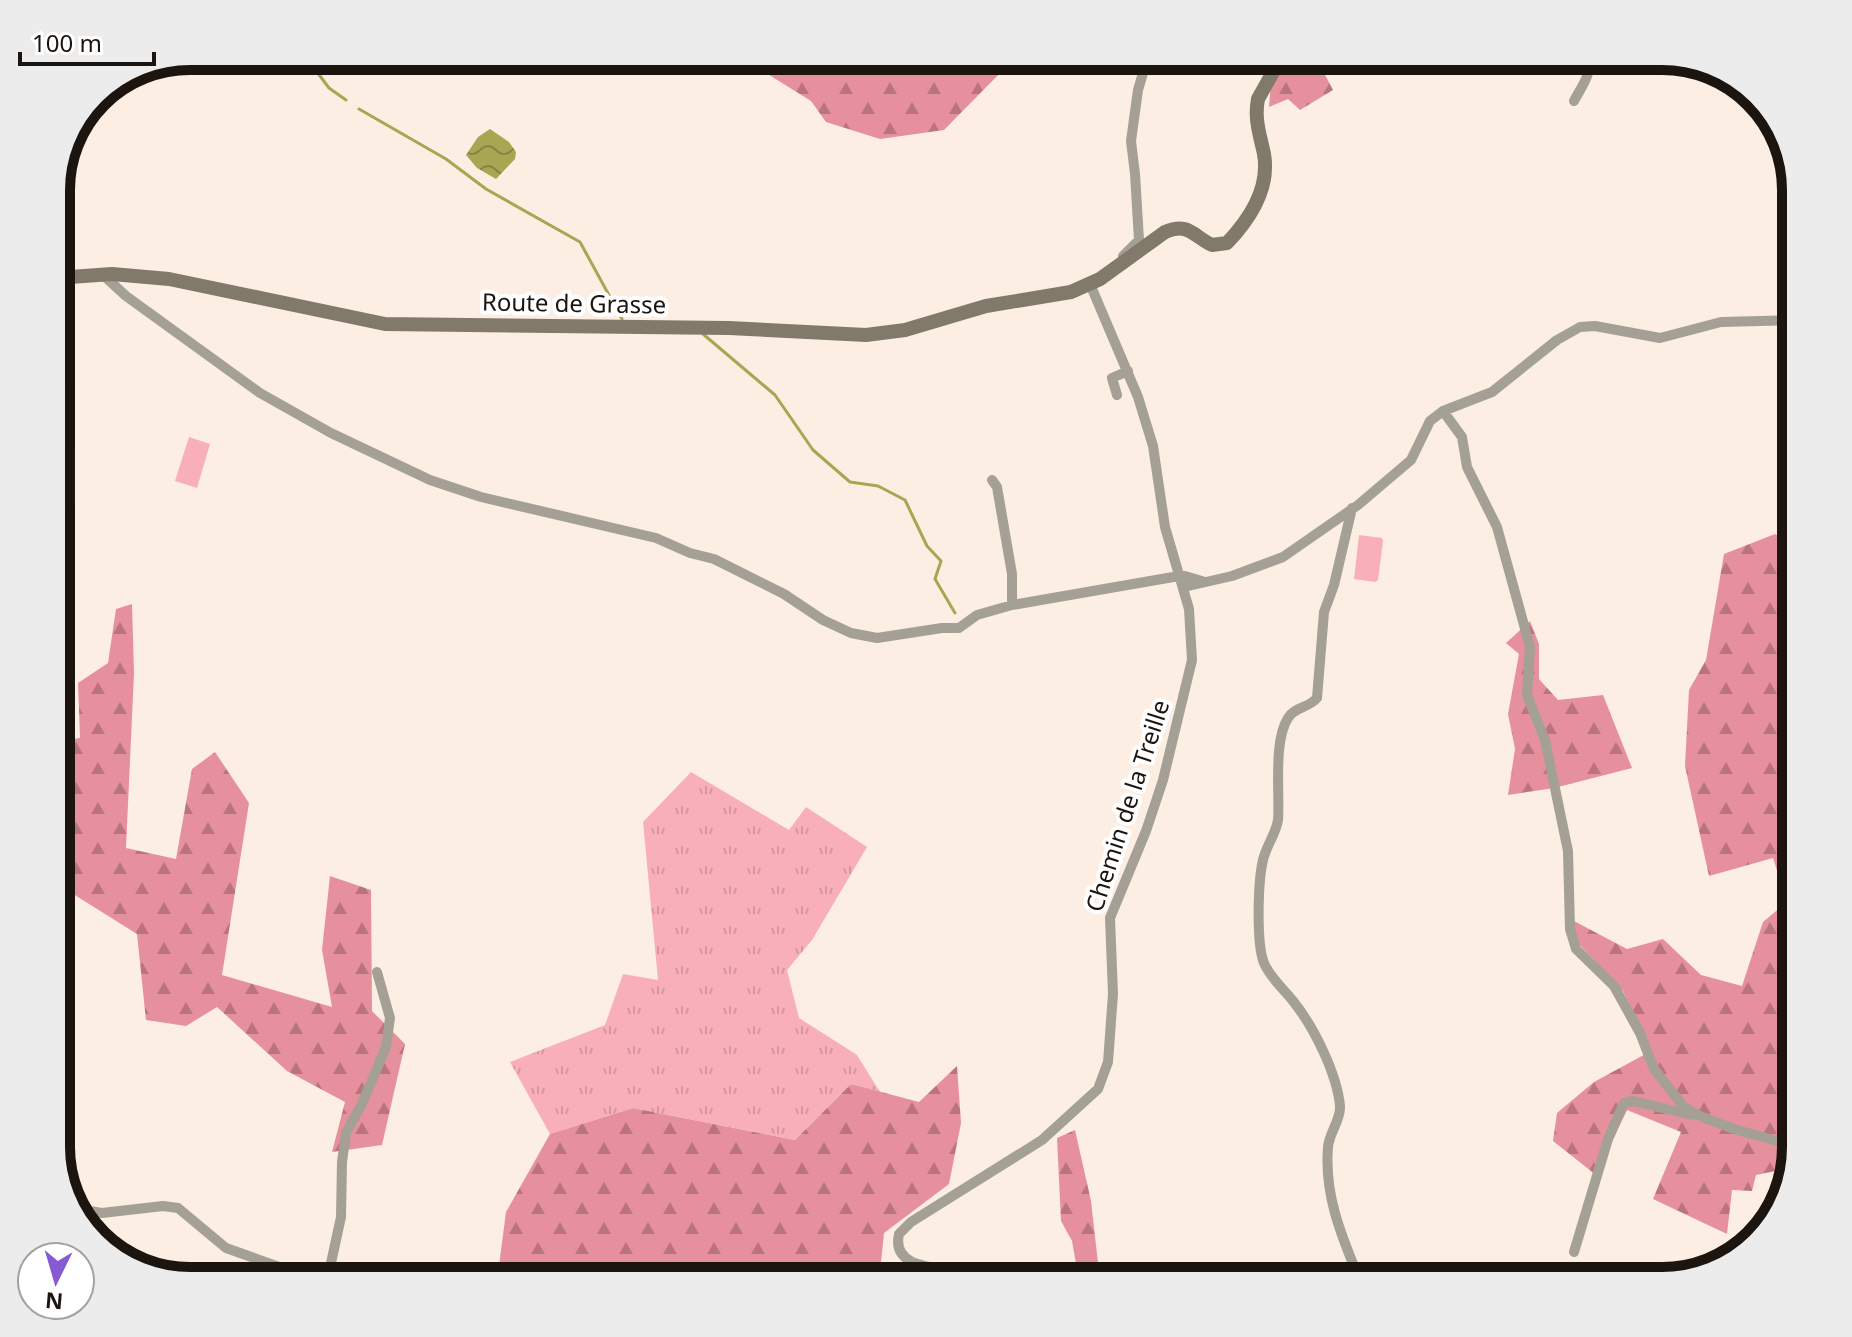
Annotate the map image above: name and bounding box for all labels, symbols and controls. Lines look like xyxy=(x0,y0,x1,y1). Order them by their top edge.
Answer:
scale bar xyxy=(20,16,154,66)
text: 100 m xyxy=(32,26,102,59)
street label: Route de Grasse xyxy=(482,284,666,321)
street label: Chemin de la Treille xyxy=(1077,695,1176,916)
north arrow xyxy=(16,1241,96,1321)
text: N xyxy=(44,1286,64,1318)

